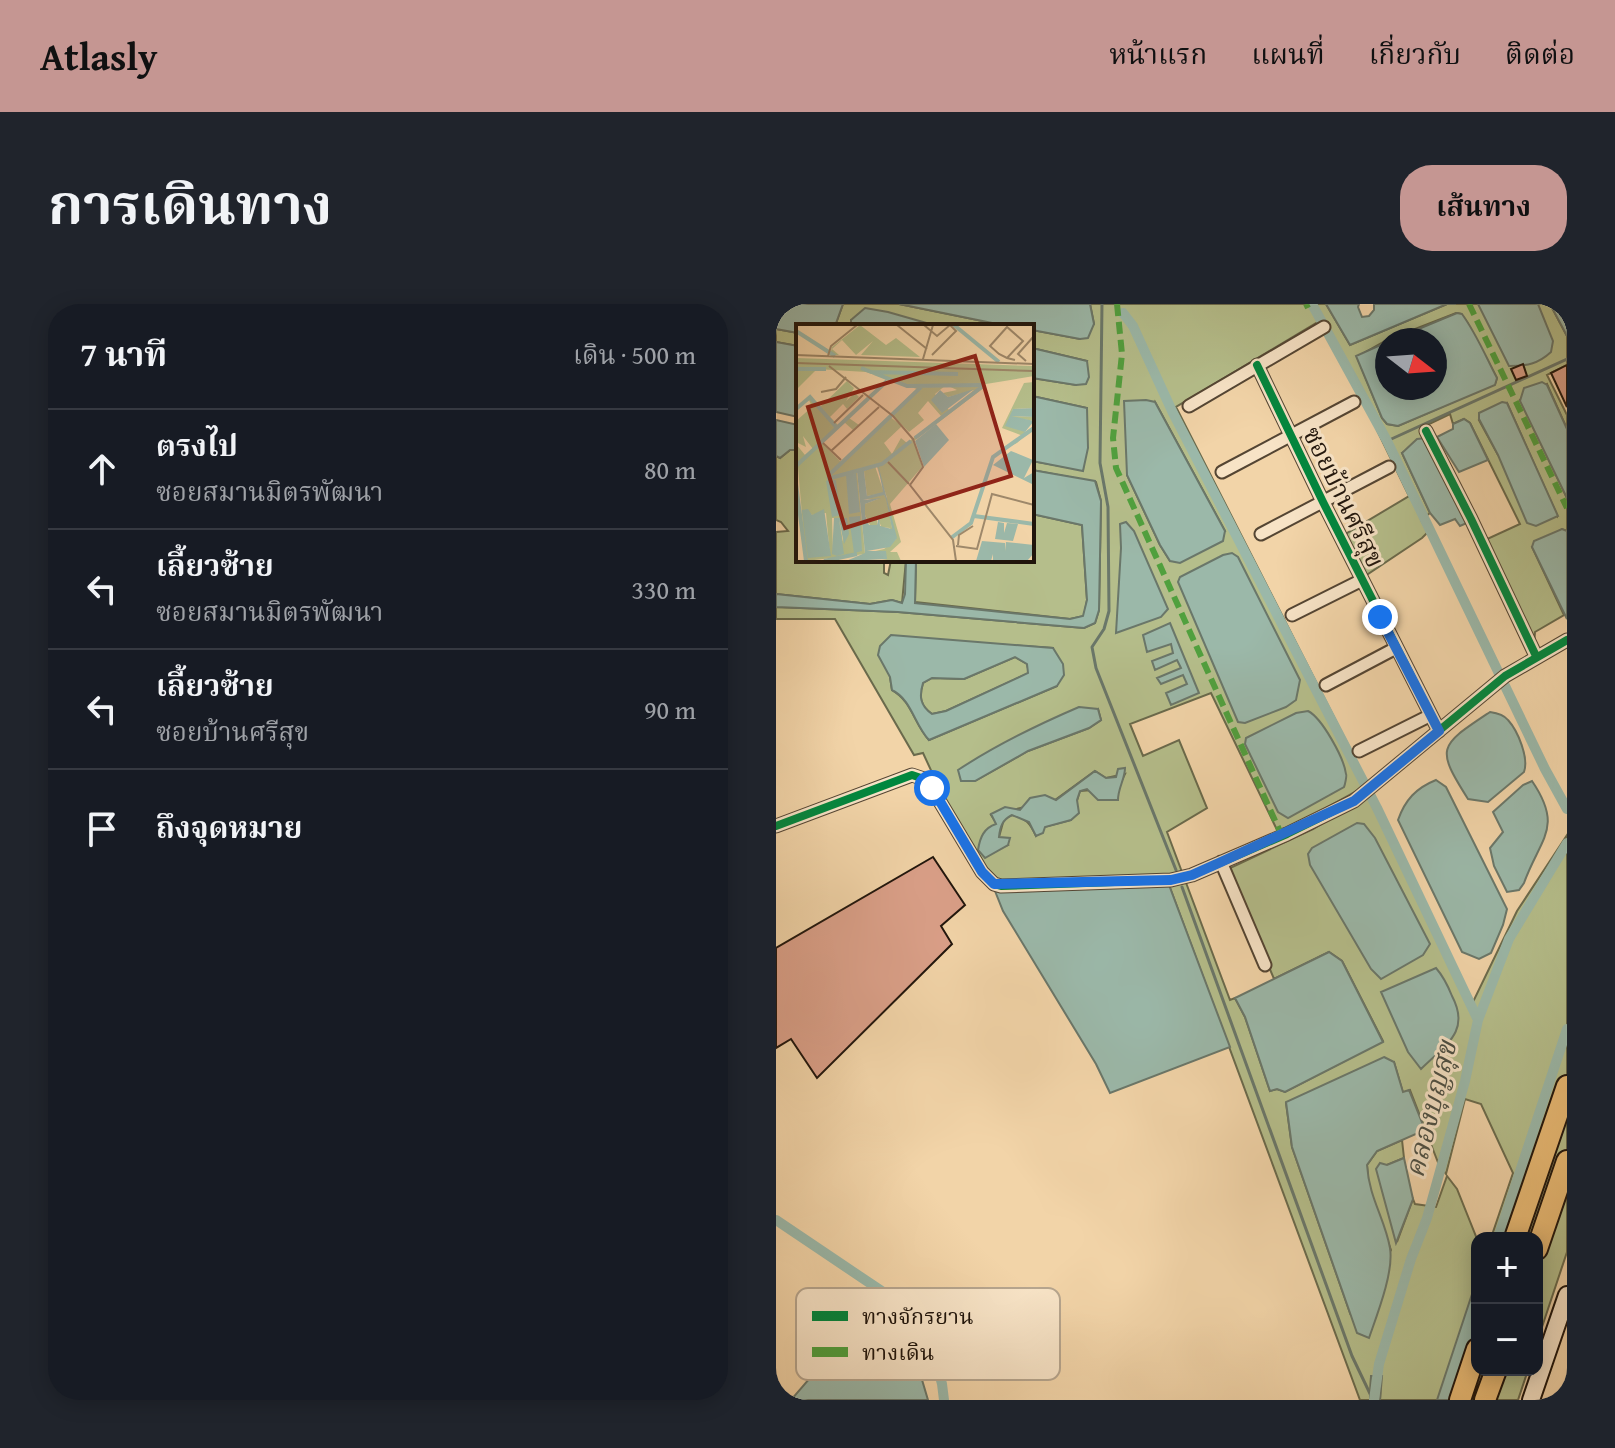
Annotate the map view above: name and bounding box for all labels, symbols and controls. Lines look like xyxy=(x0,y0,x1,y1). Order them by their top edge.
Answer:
text: Atlasly xyxy=(40,28,158,84)
text: หน้าแรก xyxy=(1109,33,1207,74)
text: แผนที่ xyxy=(1251,33,1325,74)
text: เกี่ยวกับ xyxy=(1369,33,1461,74)
text: ติดต่อ xyxy=(1505,33,1575,74)
text: การเดินทาง xyxy=(48,162,332,245)
button: เส้นทาง xyxy=(1400,165,1567,251)
inset map xyxy=(796,324,1034,562)
north arrow xyxy=(1375,328,1447,400)
text: 7 นาที xyxy=(80,329,167,378)
text: เดิน · 500 m xyxy=(573,335,696,374)
street label: ซอยบ้านศรีสุข xyxy=(1293,419,1396,574)
text: ตรงไป xyxy=(156,423,238,467)
icon: ahead xyxy=(80,447,124,491)
text: 80 m xyxy=(644,450,696,489)
text: ซอยสมานมิตรพัฒนา xyxy=(156,472,383,511)
text: เลี้ยวซ้าย xyxy=(156,543,274,587)
icon: left xyxy=(80,567,124,611)
text: 330 m xyxy=(631,570,696,609)
text: ซอยสมานมิตรพัฒนา xyxy=(156,592,383,631)
route end xyxy=(1362,599,1398,635)
text: เลี้ยวซ้าย xyxy=(156,663,274,707)
icon: left xyxy=(80,687,124,731)
text: 90 m xyxy=(644,690,696,729)
text: ซอยบ้านศรีสุข xyxy=(156,712,309,751)
route start xyxy=(914,770,950,806)
text: ถึงจุดหมาย xyxy=(156,805,302,849)
icon: arrive xyxy=(80,807,124,851)
water label: คลองบุญสุข xyxy=(1393,1034,1467,1182)
map controls xyxy=(1471,1232,1543,1376)
button: + xyxy=(1471,1232,1543,1304)
legend xyxy=(796,1288,1060,1380)
text: ทางจักรยาน xyxy=(862,1300,974,1332)
button: − xyxy=(1471,1304,1543,1376)
text: ทางเดิน xyxy=(862,1336,934,1368)

